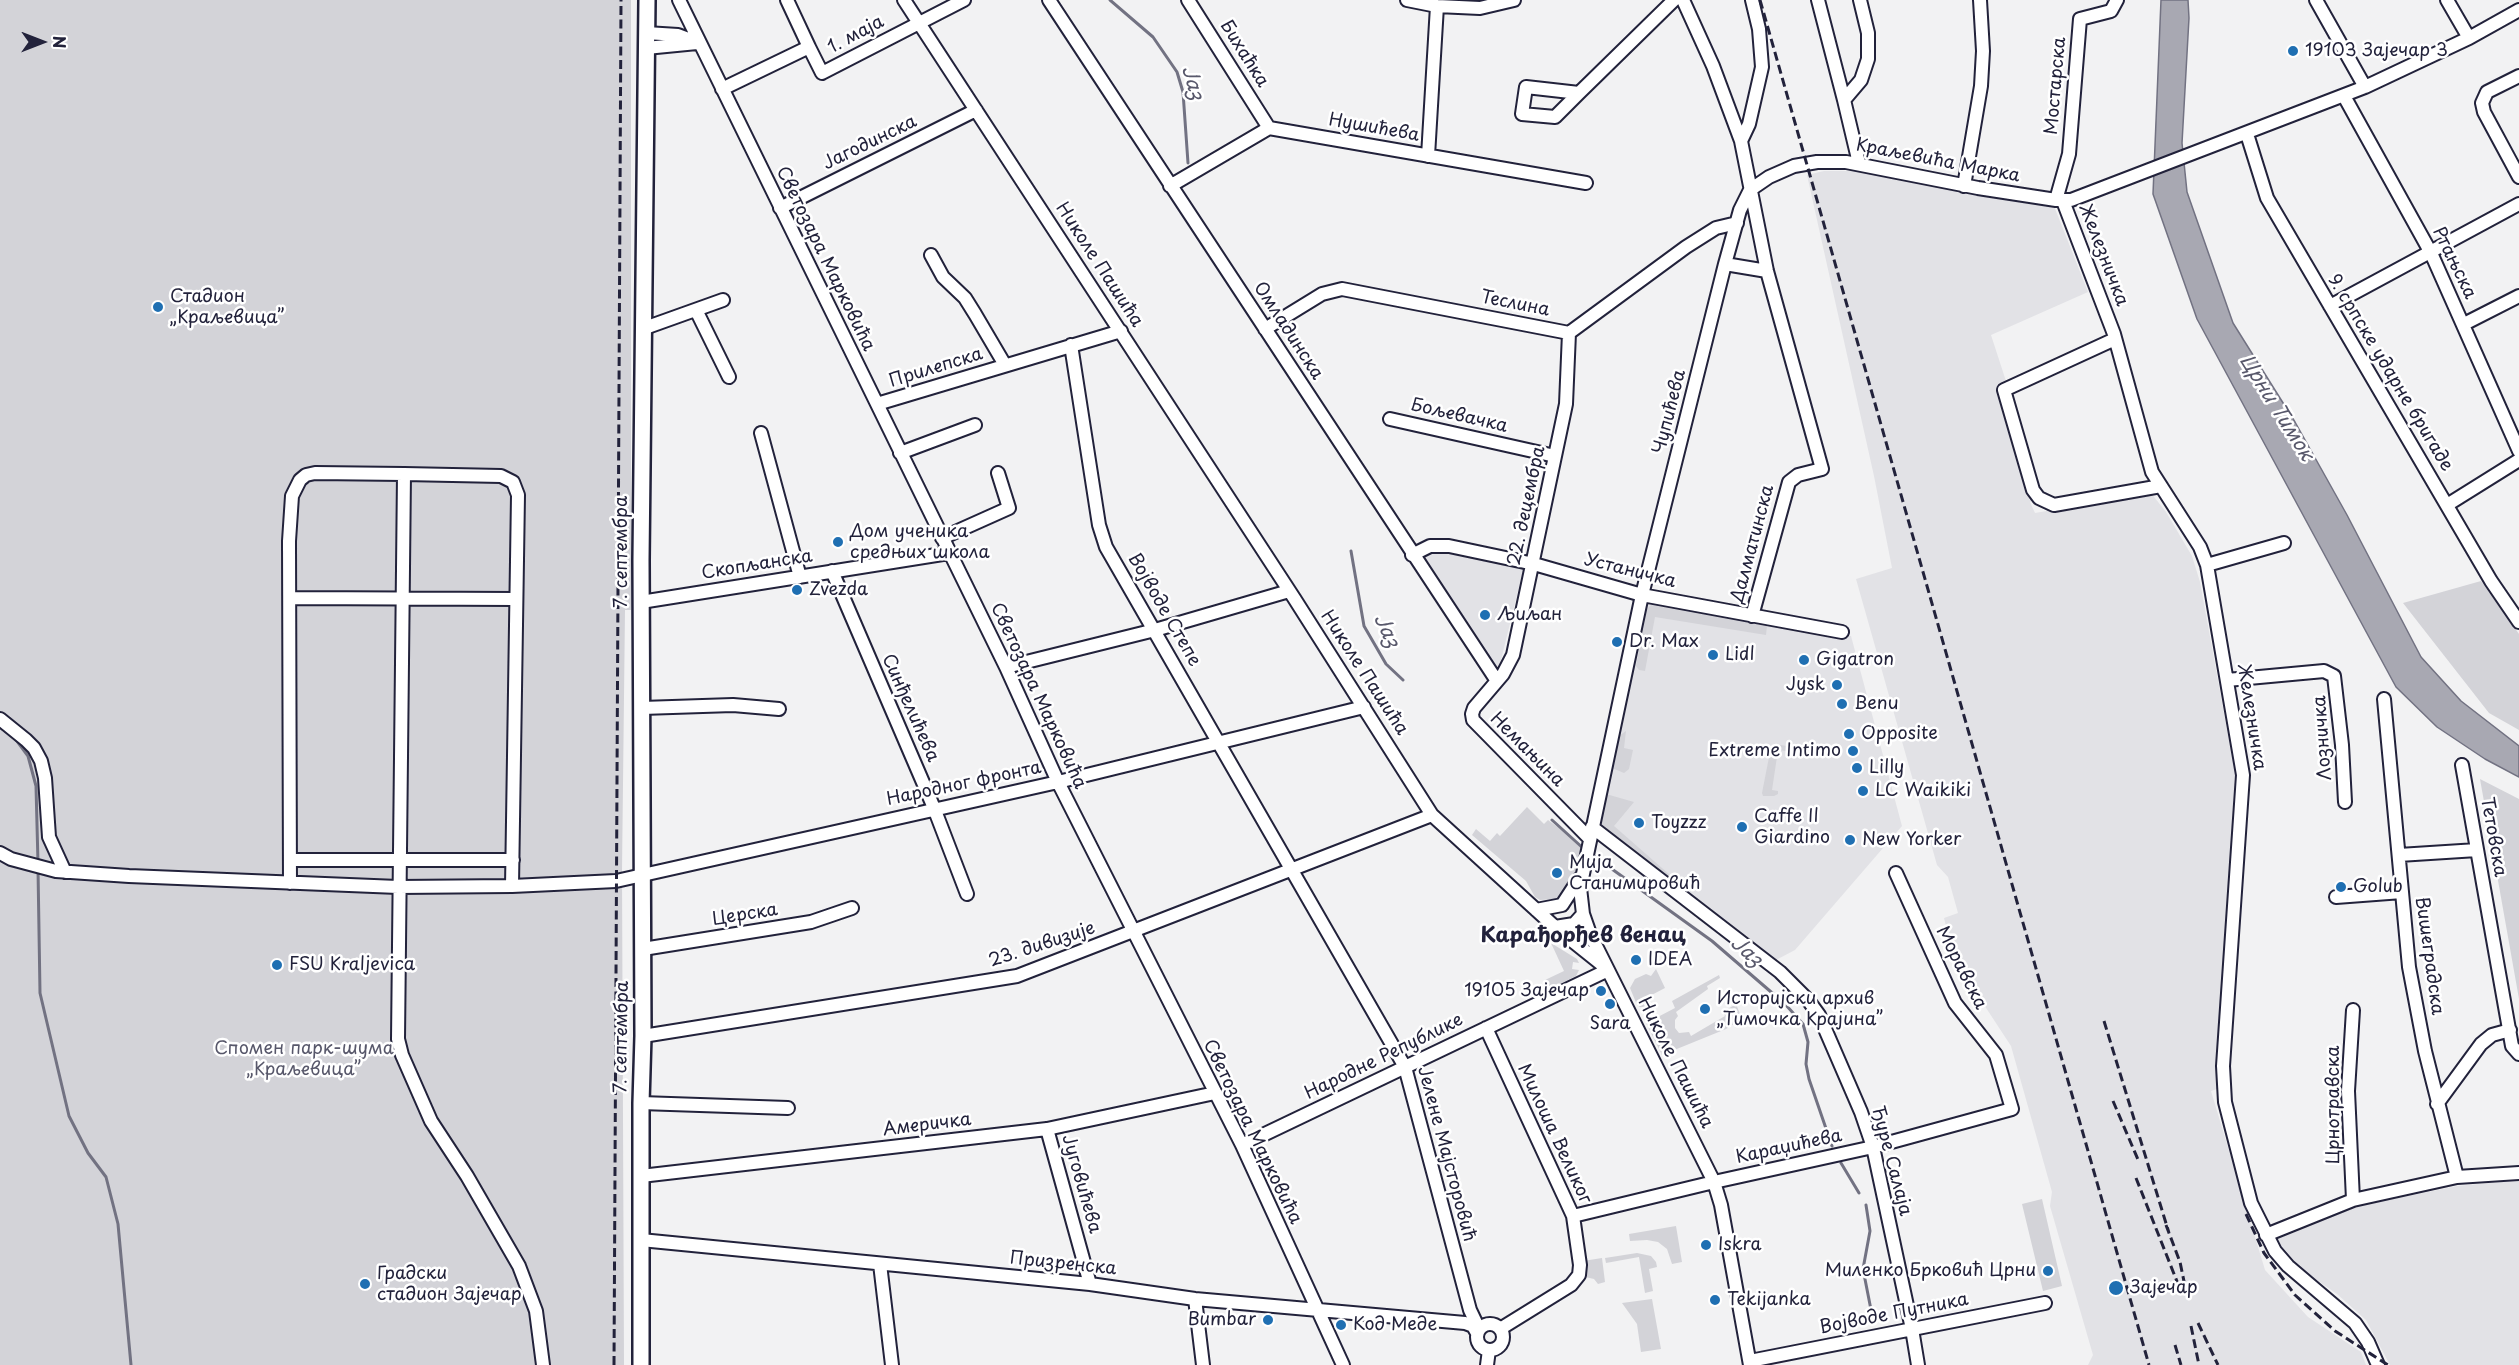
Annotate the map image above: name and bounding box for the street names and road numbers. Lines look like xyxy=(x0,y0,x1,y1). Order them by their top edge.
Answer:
street label: 1. маја xyxy=(824,11,888,59)
street label: Бихаћка xyxy=(1215,17,1273,91)
street label: Мостарска xyxy=(2041,36,2071,136)
street label: Нушићева xyxy=(1327,109,1421,147)
street label: Јагодинска xyxy=(820,111,920,175)
street label: Краљевића Марка xyxy=(1854,135,2022,187)
street label: Светозара Марковића xyxy=(771,163,879,355)
street label: Николе Пашића xyxy=(1051,199,1147,331)
street label: Железничка xyxy=(2074,201,2132,309)
street label: Ртањска xyxy=(2427,223,2481,303)
street label: 9. српске ударне бригаде xyxy=(2323,271,2457,475)
street label: Омладинска xyxy=(1248,278,1328,384)
street label: Теслина xyxy=(1479,287,1551,321)
street label: Прилепска xyxy=(887,344,985,392)
street label: Чупићева xyxy=(1649,368,1691,456)
street label: Бољевачка xyxy=(1408,394,1510,438)
street label: 22. децембра xyxy=(1504,444,1550,568)
street label: Далматинска xyxy=(1727,483,1779,605)
street label: 7. септембра xyxy=(611,496,633,608)
street label: Скопљанска xyxy=(700,546,814,584)
street label: Устаничка xyxy=(1582,549,1678,593)
street label: Војводе Степе xyxy=(1123,550,1205,670)
street label: Светозара Марковића xyxy=(985,600,1091,792)
street label: Николе Пашића xyxy=(1316,607,1412,739)
street label: Синђелићева xyxy=(877,651,943,765)
street label: Железничка xyxy=(2232,662,2270,772)
street label: Лозничка xyxy=(2309,695,2337,781)
street label: Немањина xyxy=(1485,708,1569,792)
street label: Народног фронта xyxy=(885,757,1043,811)
street label: Тетовска xyxy=(2475,796,2511,878)
street label: Вишеградска xyxy=(2410,896,2448,1016)
street label: Церска xyxy=(711,899,779,931)
street label: 23. дивизије xyxy=(986,918,1098,972)
street label: Моравска xyxy=(1931,923,1991,1013)
street label: 7. септембра xyxy=(610,981,634,1093)
street label: Николе Пашића xyxy=(1633,994,1717,1132)
street label: Народне Републике xyxy=(1301,1009,1467,1105)
street label: Светозара Марковића xyxy=(1198,1036,1306,1228)
street label: Црнотравска xyxy=(2323,1046,2345,1164)
street label: Милоша Великог xyxy=(1512,1061,1596,1207)
street label: Јелене Мајсторовић xyxy=(1412,1064,1480,1244)
street label: Ђуре Салаја xyxy=(1866,1104,1916,1218)
street label: Америчка xyxy=(882,1109,972,1141)
street label: Караџићева xyxy=(1734,1125,1844,1169)
street label: Југовићева xyxy=(1057,1132,1105,1236)
street label: Призренска xyxy=(1009,1248,1117,1280)
street label: Војводе Путника xyxy=(1818,1289,1970,1339)

